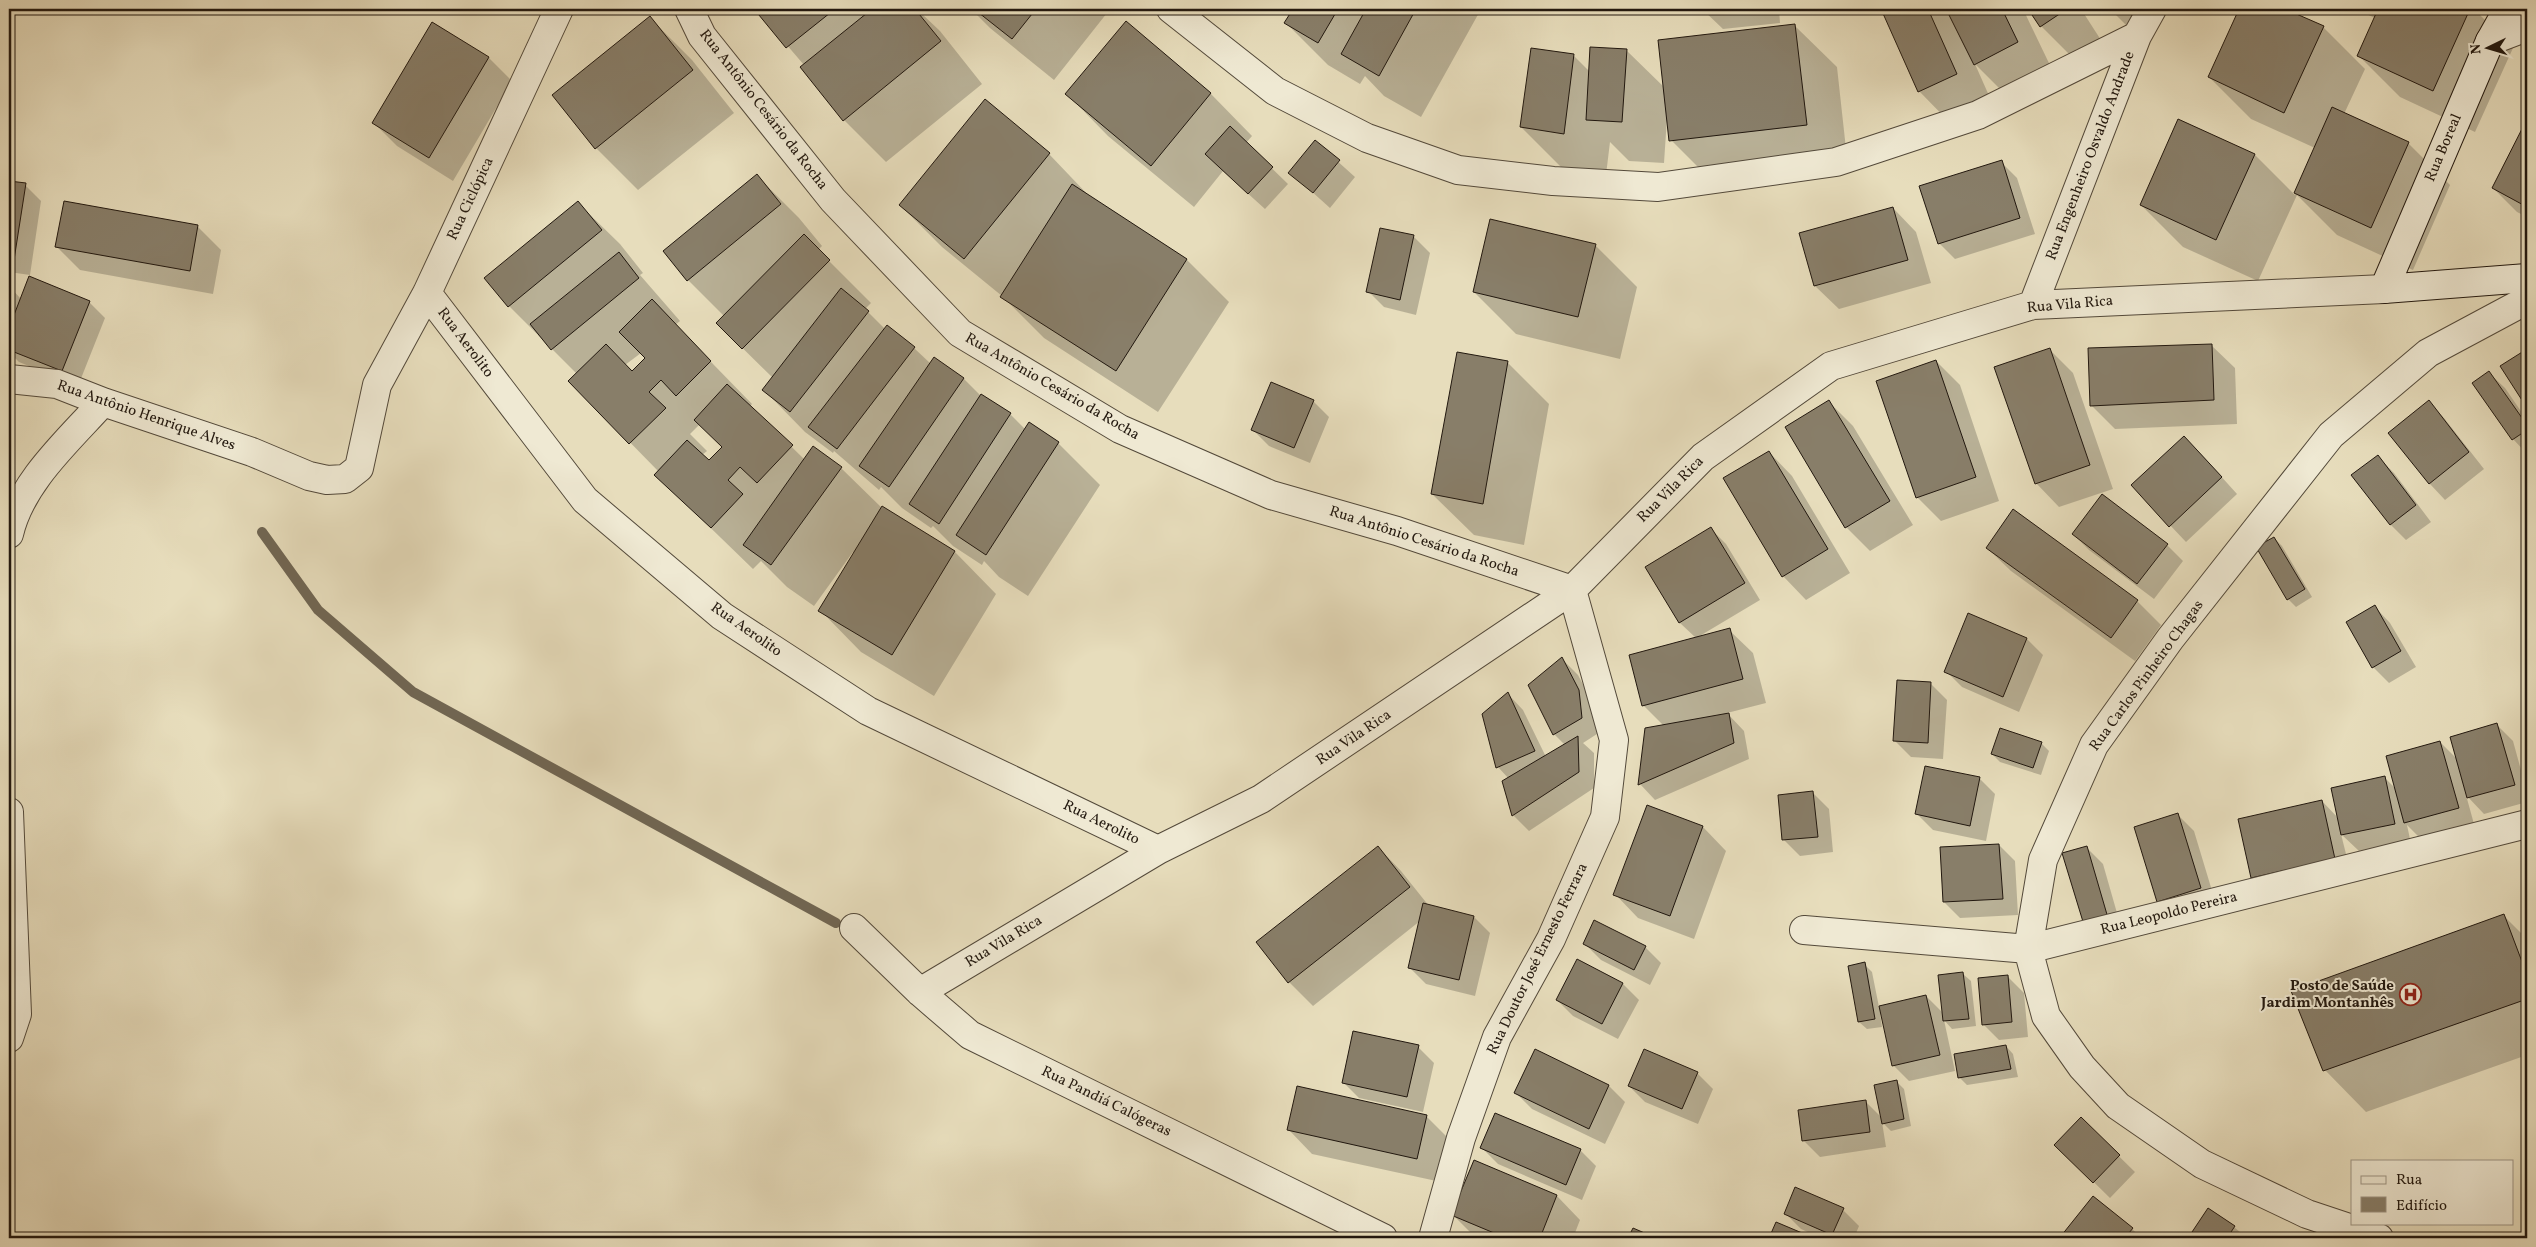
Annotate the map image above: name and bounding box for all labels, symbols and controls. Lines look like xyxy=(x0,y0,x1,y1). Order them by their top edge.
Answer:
north arrow xyxy=(2464,22,2514,72)
street label: Rua Antônio Cesário da Rocha xyxy=(694,25,832,195)
text: N xyxy=(2467,43,2486,55)
street label: Rua Engenheiro Osvaldo Andrade xyxy=(2041,48,2141,264)
street label: Rua Boreal xyxy=(2420,111,2468,185)
street label: Rua Ciclópica xyxy=(443,154,499,244)
street label: Rua Vila Rica xyxy=(2026,291,2114,319)
street label: Rua Aerolito xyxy=(432,304,498,382)
street label: Rua Antônio Cesário da Rocha xyxy=(961,328,1143,446)
street label: Rua Antônio Henrique Alves xyxy=(54,376,238,456)
street label: Rua Vila Rica xyxy=(1633,452,1709,528)
street label: Rua Antônio Cesário da Rocha xyxy=(1326,501,1522,583)
street label: Rua Carlos Pinheiro Chagas xyxy=(2085,596,2209,756)
street label: Rua Aerolito xyxy=(706,598,786,662)
street label: Rua Vila Rica xyxy=(1312,705,1396,771)
street label: Rua Aerolito xyxy=(1059,795,1143,851)
street label: Rua Doutor José Ernesto Ferrara xyxy=(1482,860,1594,1058)
street label: Rua Leopoldo Pereira xyxy=(2098,887,2240,941)
street label: Rua Vila Rica xyxy=(961,911,1047,973)
place label: Posto de Saúde Jardim Montanhês xyxy=(2260,976,2394,1014)
hospital icon: Posto de Saúde Jardim Montanhês xyxy=(2398,983,2422,1007)
street label: Rua Pandiá Calógeras xyxy=(1037,1061,1175,1143)
legend xyxy=(2351,1160,2514,1224)
text: Rua xyxy=(2396,1170,2422,1191)
text: Edifício xyxy=(2396,1196,2447,1217)

